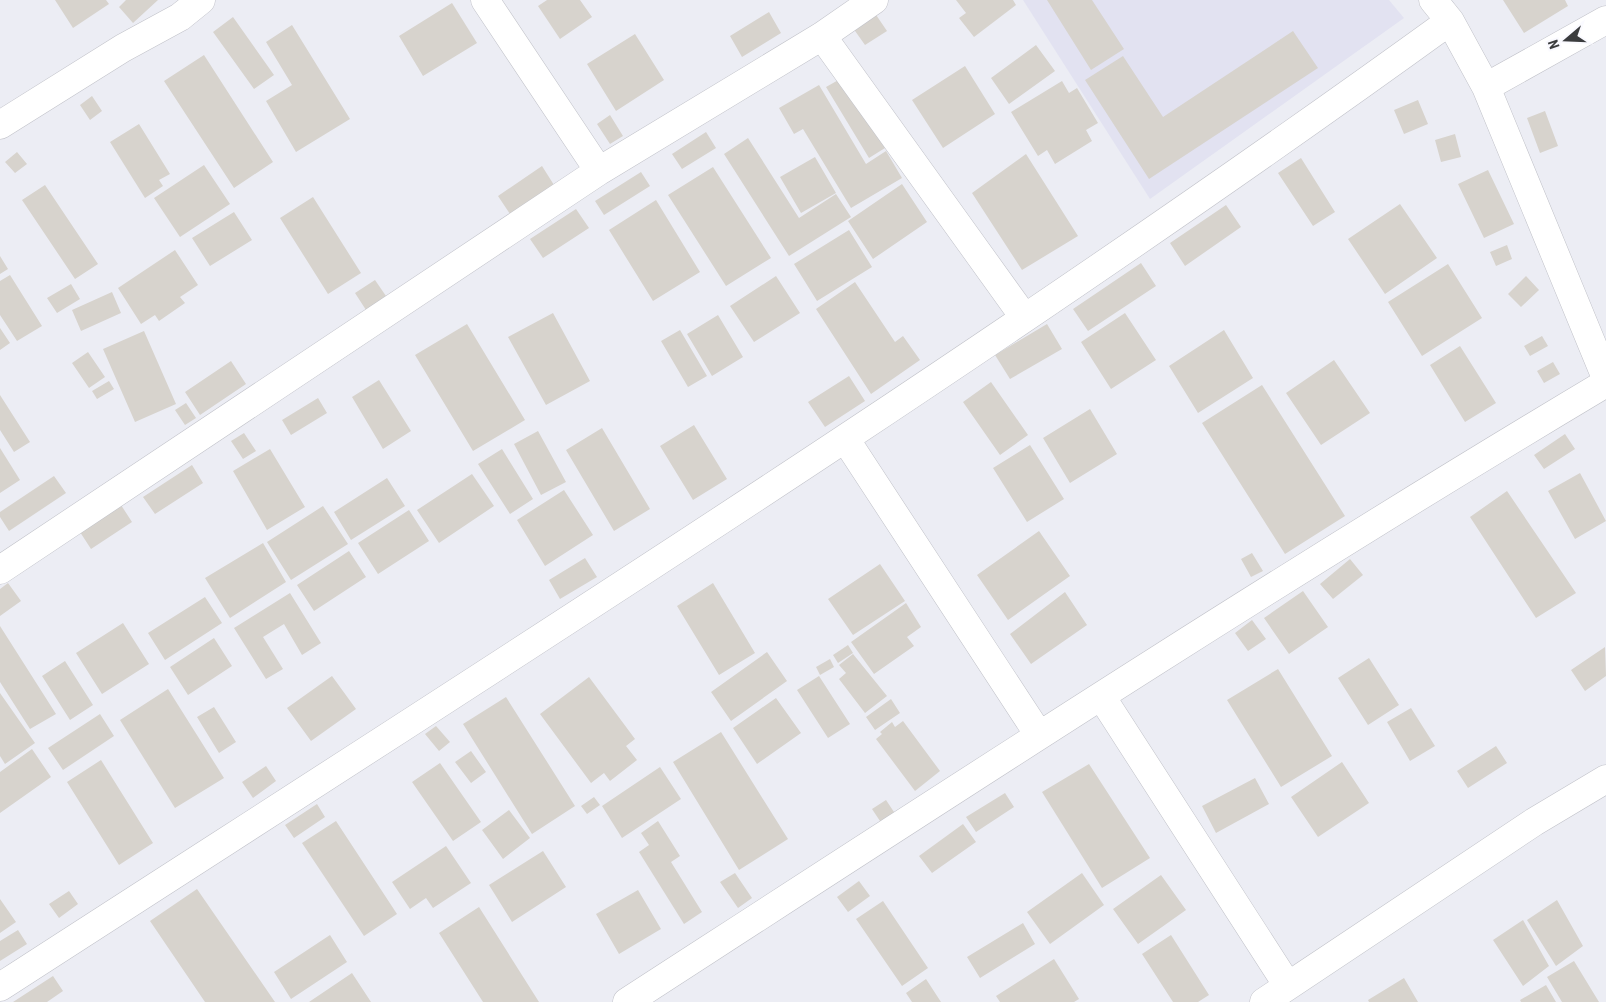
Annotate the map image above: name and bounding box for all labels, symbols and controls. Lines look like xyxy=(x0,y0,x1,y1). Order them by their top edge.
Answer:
north arrow xyxy=(1541,15,1591,65)
text: N xyxy=(1545,38,1563,51)

